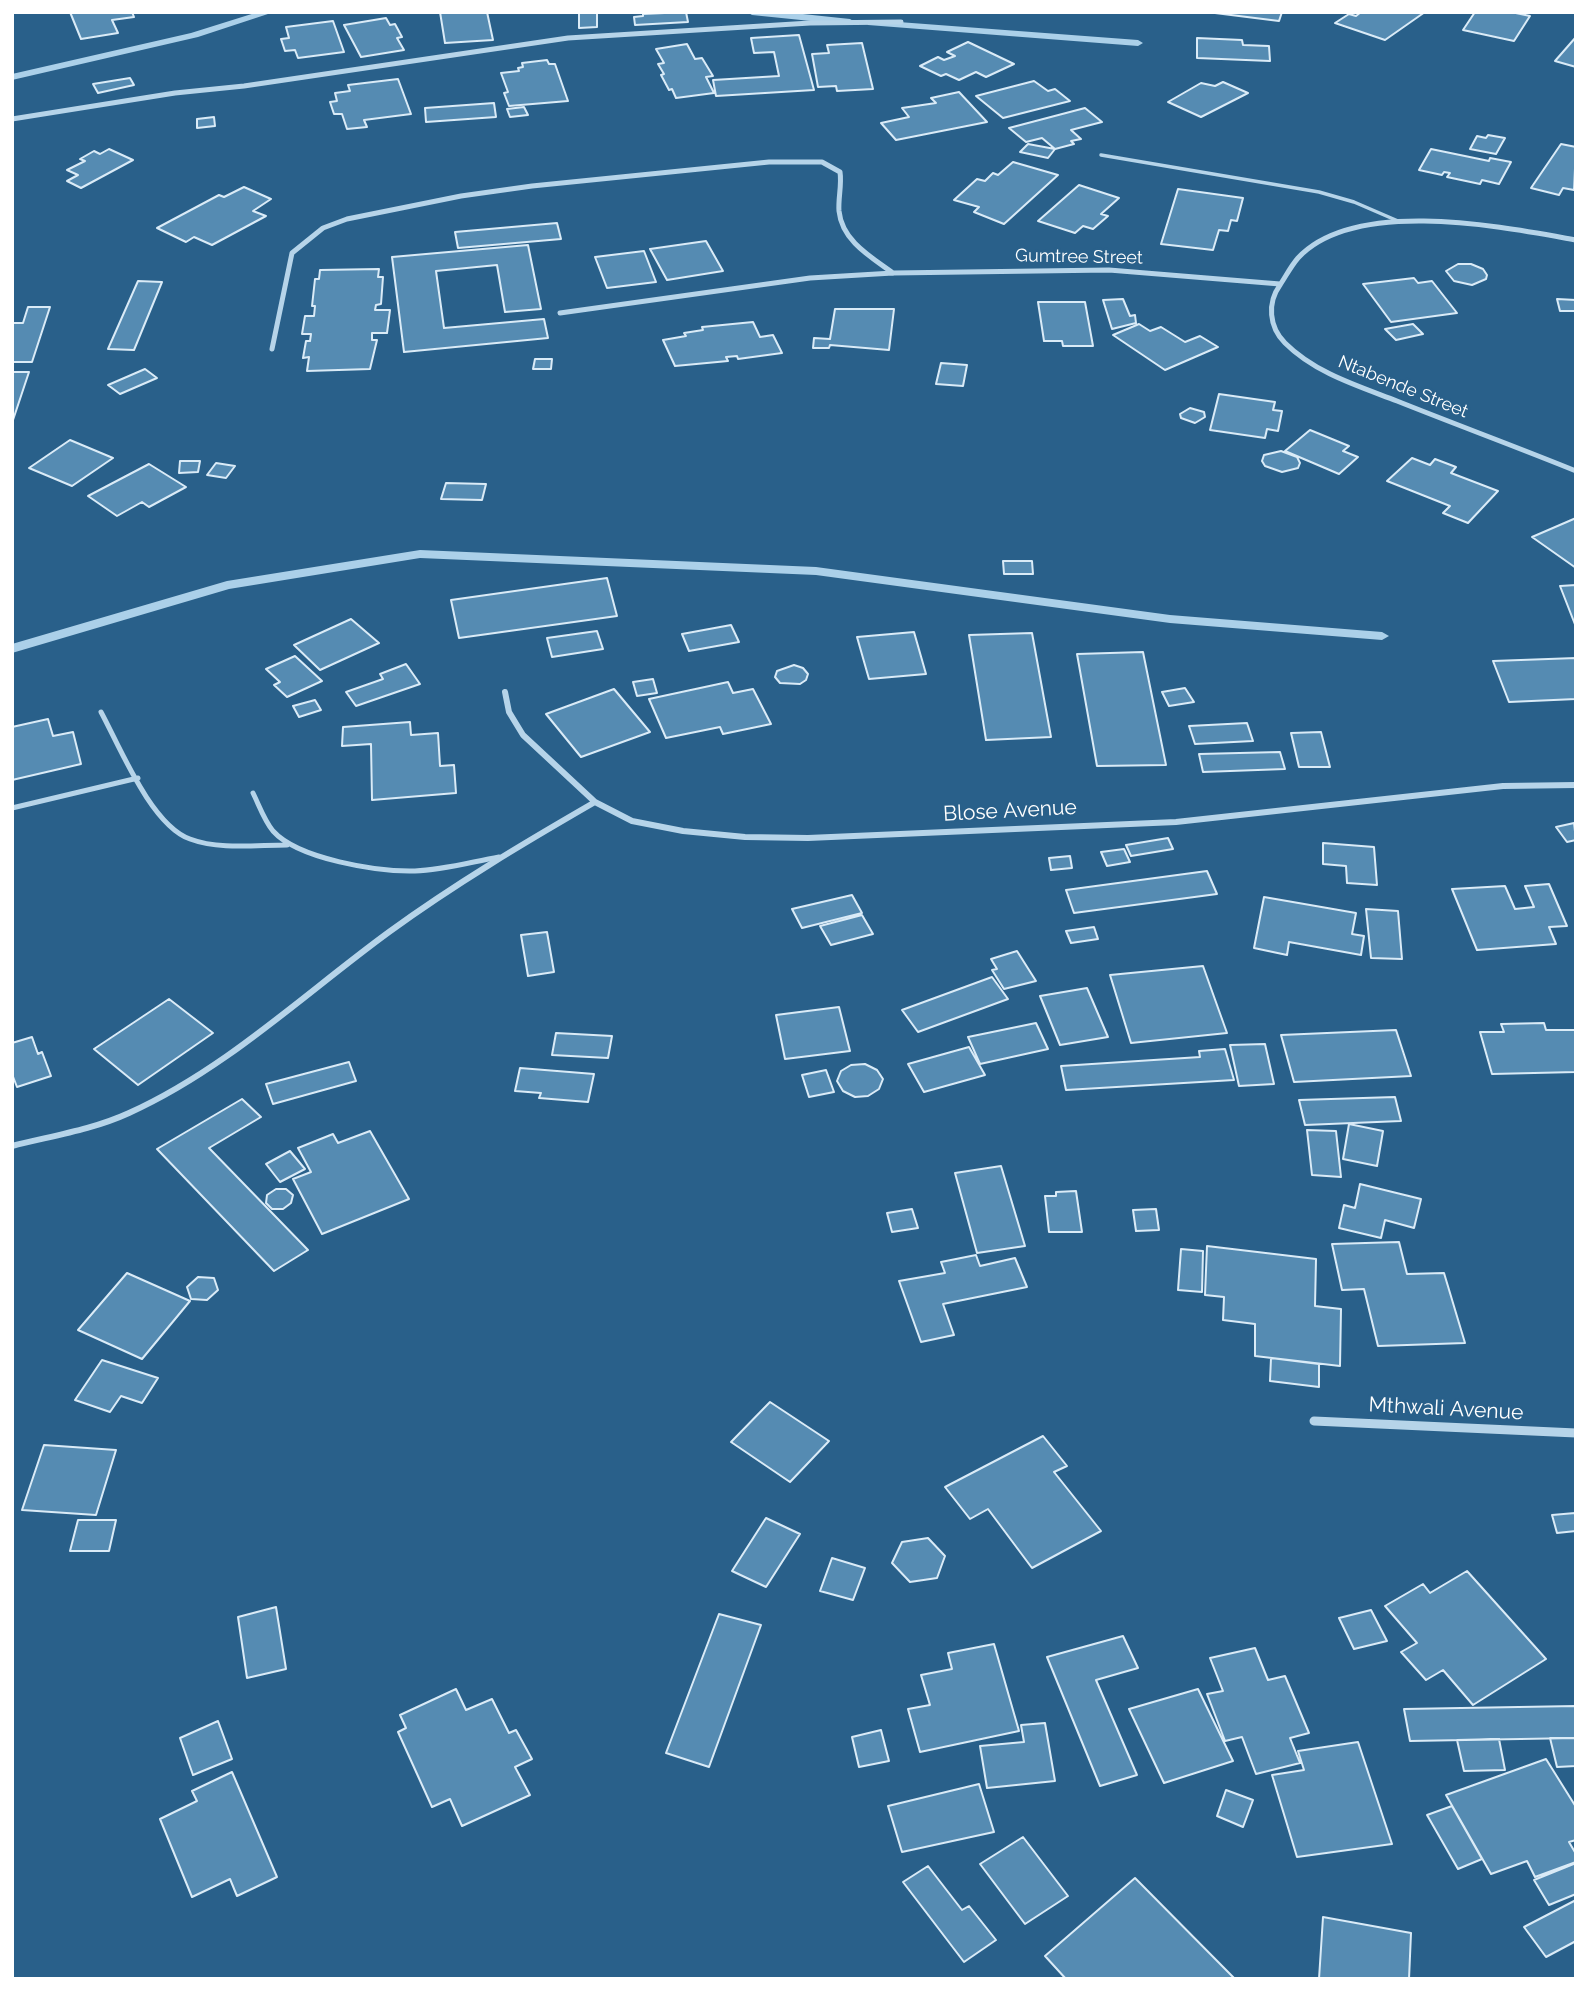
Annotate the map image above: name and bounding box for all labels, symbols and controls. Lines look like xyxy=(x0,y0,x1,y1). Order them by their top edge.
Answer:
street label: Gumtree Street xyxy=(1015,245,1143,269)
street label: Ntabende Street xyxy=(1335,351,1471,423)
street label: Blose Avenue xyxy=(943,795,1077,827)
street label: Mthwali Avenue xyxy=(1368,1392,1524,1426)

